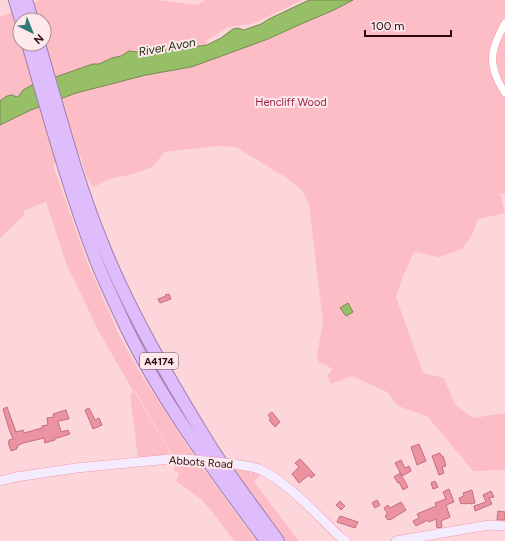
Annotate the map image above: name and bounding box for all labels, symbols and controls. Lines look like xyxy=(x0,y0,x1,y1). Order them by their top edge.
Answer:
north arrow xyxy=(12,12,52,52)
scale bar xyxy=(365,12,451,38)
text: 100 m xyxy=(371,19,405,33)
text: N xyxy=(31,31,46,47)
water label: River Avon xyxy=(137,35,197,59)
park label: Hencliff Wood xyxy=(255,96,327,109)
road number: A4174 xyxy=(140,353,178,369)
street label: Abbots Road xyxy=(169,454,233,471)

